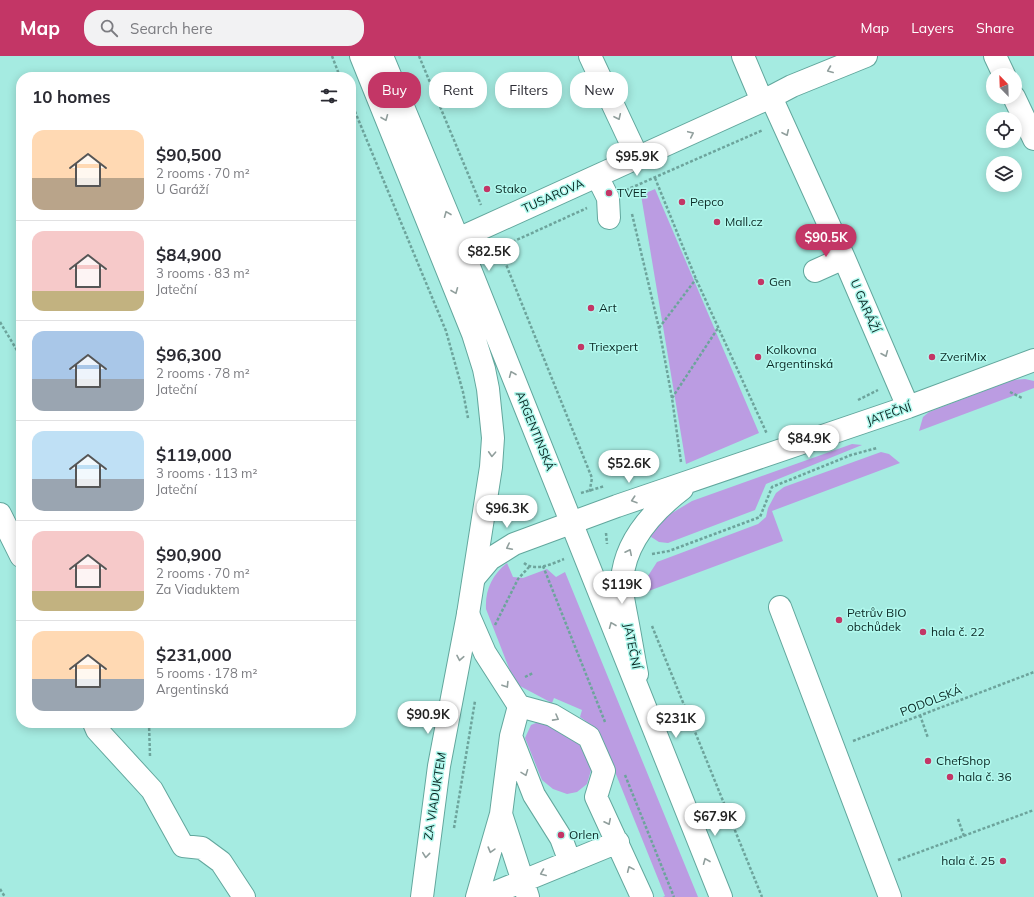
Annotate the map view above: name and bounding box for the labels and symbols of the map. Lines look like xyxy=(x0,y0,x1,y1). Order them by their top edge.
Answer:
one-way arrow xyxy=(827,66,834,74)
north arrow xyxy=(986,68,1022,104)
one-way arrow xyxy=(613,112,621,120)
one-way arrow xyxy=(381,115,389,122)
one-way arrow xyxy=(781,129,789,136)
one-way arrow xyxy=(687,130,694,138)
pin: $95.9K xyxy=(604,143,670,177)
street label: TUSAROVA xyxy=(520,175,586,216)
place label: Stako xyxy=(495,181,527,196)
marker: Stako xyxy=(482,184,492,194)
place label: TVEE xyxy=(617,185,647,200)
marker: TVEE xyxy=(604,188,614,198)
place label: Pepco xyxy=(690,194,724,209)
marker: Pepco xyxy=(677,197,687,207)
one-way arrow xyxy=(444,211,452,218)
place label: Mall.cz xyxy=(725,214,763,229)
marker: Mall.cz xyxy=(712,217,722,227)
pin: $90.5K xyxy=(793,224,859,258)
pin: $82.5K xyxy=(456,238,522,272)
place label: Gen xyxy=(769,274,791,289)
marker: Gen xyxy=(756,277,766,287)
street label: U GARÁŽÍ xyxy=(847,277,884,336)
one-way arrow xyxy=(451,287,459,294)
place label: Art xyxy=(599,300,617,315)
marker: Art xyxy=(586,303,596,313)
place label: Triexpert xyxy=(589,339,638,354)
marker: Triexpert xyxy=(576,342,586,352)
place label: Kolkovna Argentinská xyxy=(766,342,833,371)
one-way arrow xyxy=(880,349,888,357)
place label: ZveriMix xyxy=(940,349,987,364)
marker: Kolkovna Argentinská xyxy=(753,352,763,362)
marker: ZveriMix xyxy=(927,352,937,362)
one-way arrow xyxy=(508,370,516,377)
street label: ARGENTINSKÁ xyxy=(513,389,558,473)
street label: JATEČNÍ xyxy=(864,399,914,428)
pin: $84.9K xyxy=(776,425,842,459)
pin: $52.6K xyxy=(596,450,662,484)
one-way arrow xyxy=(487,451,496,457)
pin: $96.3K xyxy=(474,495,540,529)
one-way arrow xyxy=(631,495,638,503)
one-way arrow xyxy=(506,542,513,550)
one-way arrow xyxy=(624,549,632,557)
pin: $119K xyxy=(594,571,650,605)
place label: Petrův BIO obchůdek xyxy=(847,605,907,634)
marker: Petrův BIO obchůdek xyxy=(834,615,844,625)
one-way arrow xyxy=(608,621,616,628)
street label: JATEČNÍ xyxy=(621,622,644,671)
place label: hala č. 22 xyxy=(931,624,985,639)
marker: hala č. 22 xyxy=(918,627,928,637)
one-way arrow xyxy=(456,655,464,661)
one-way arrow xyxy=(501,681,509,688)
street label: PODOLSKÁ xyxy=(898,682,964,719)
pin: $90.9K xyxy=(395,701,461,735)
pin: $231K xyxy=(648,705,704,739)
one-way arrow xyxy=(552,713,559,720)
street label: ZA VIADUKTEM xyxy=(420,751,449,841)
place label: ChefShop xyxy=(936,753,990,768)
marker: ChefShop xyxy=(923,756,933,766)
one-way arrow xyxy=(521,769,529,776)
place label: hala č. 36 xyxy=(958,769,1012,784)
marker: hala č. 36 xyxy=(945,772,955,782)
pin: $67.9K xyxy=(682,803,748,837)
one-way arrow xyxy=(603,817,611,825)
place label: Orlen xyxy=(569,827,599,842)
marker: Orlen xyxy=(556,830,566,840)
one-way arrow xyxy=(487,847,496,854)
one-way arrow xyxy=(422,852,431,858)
place label: hala č. 25 xyxy=(941,853,995,868)
marker: hala č. 25 xyxy=(998,856,1008,866)
one-way arrow xyxy=(703,857,711,864)
one-way arrow xyxy=(627,866,635,874)
one-way arrow xyxy=(539,868,547,876)

